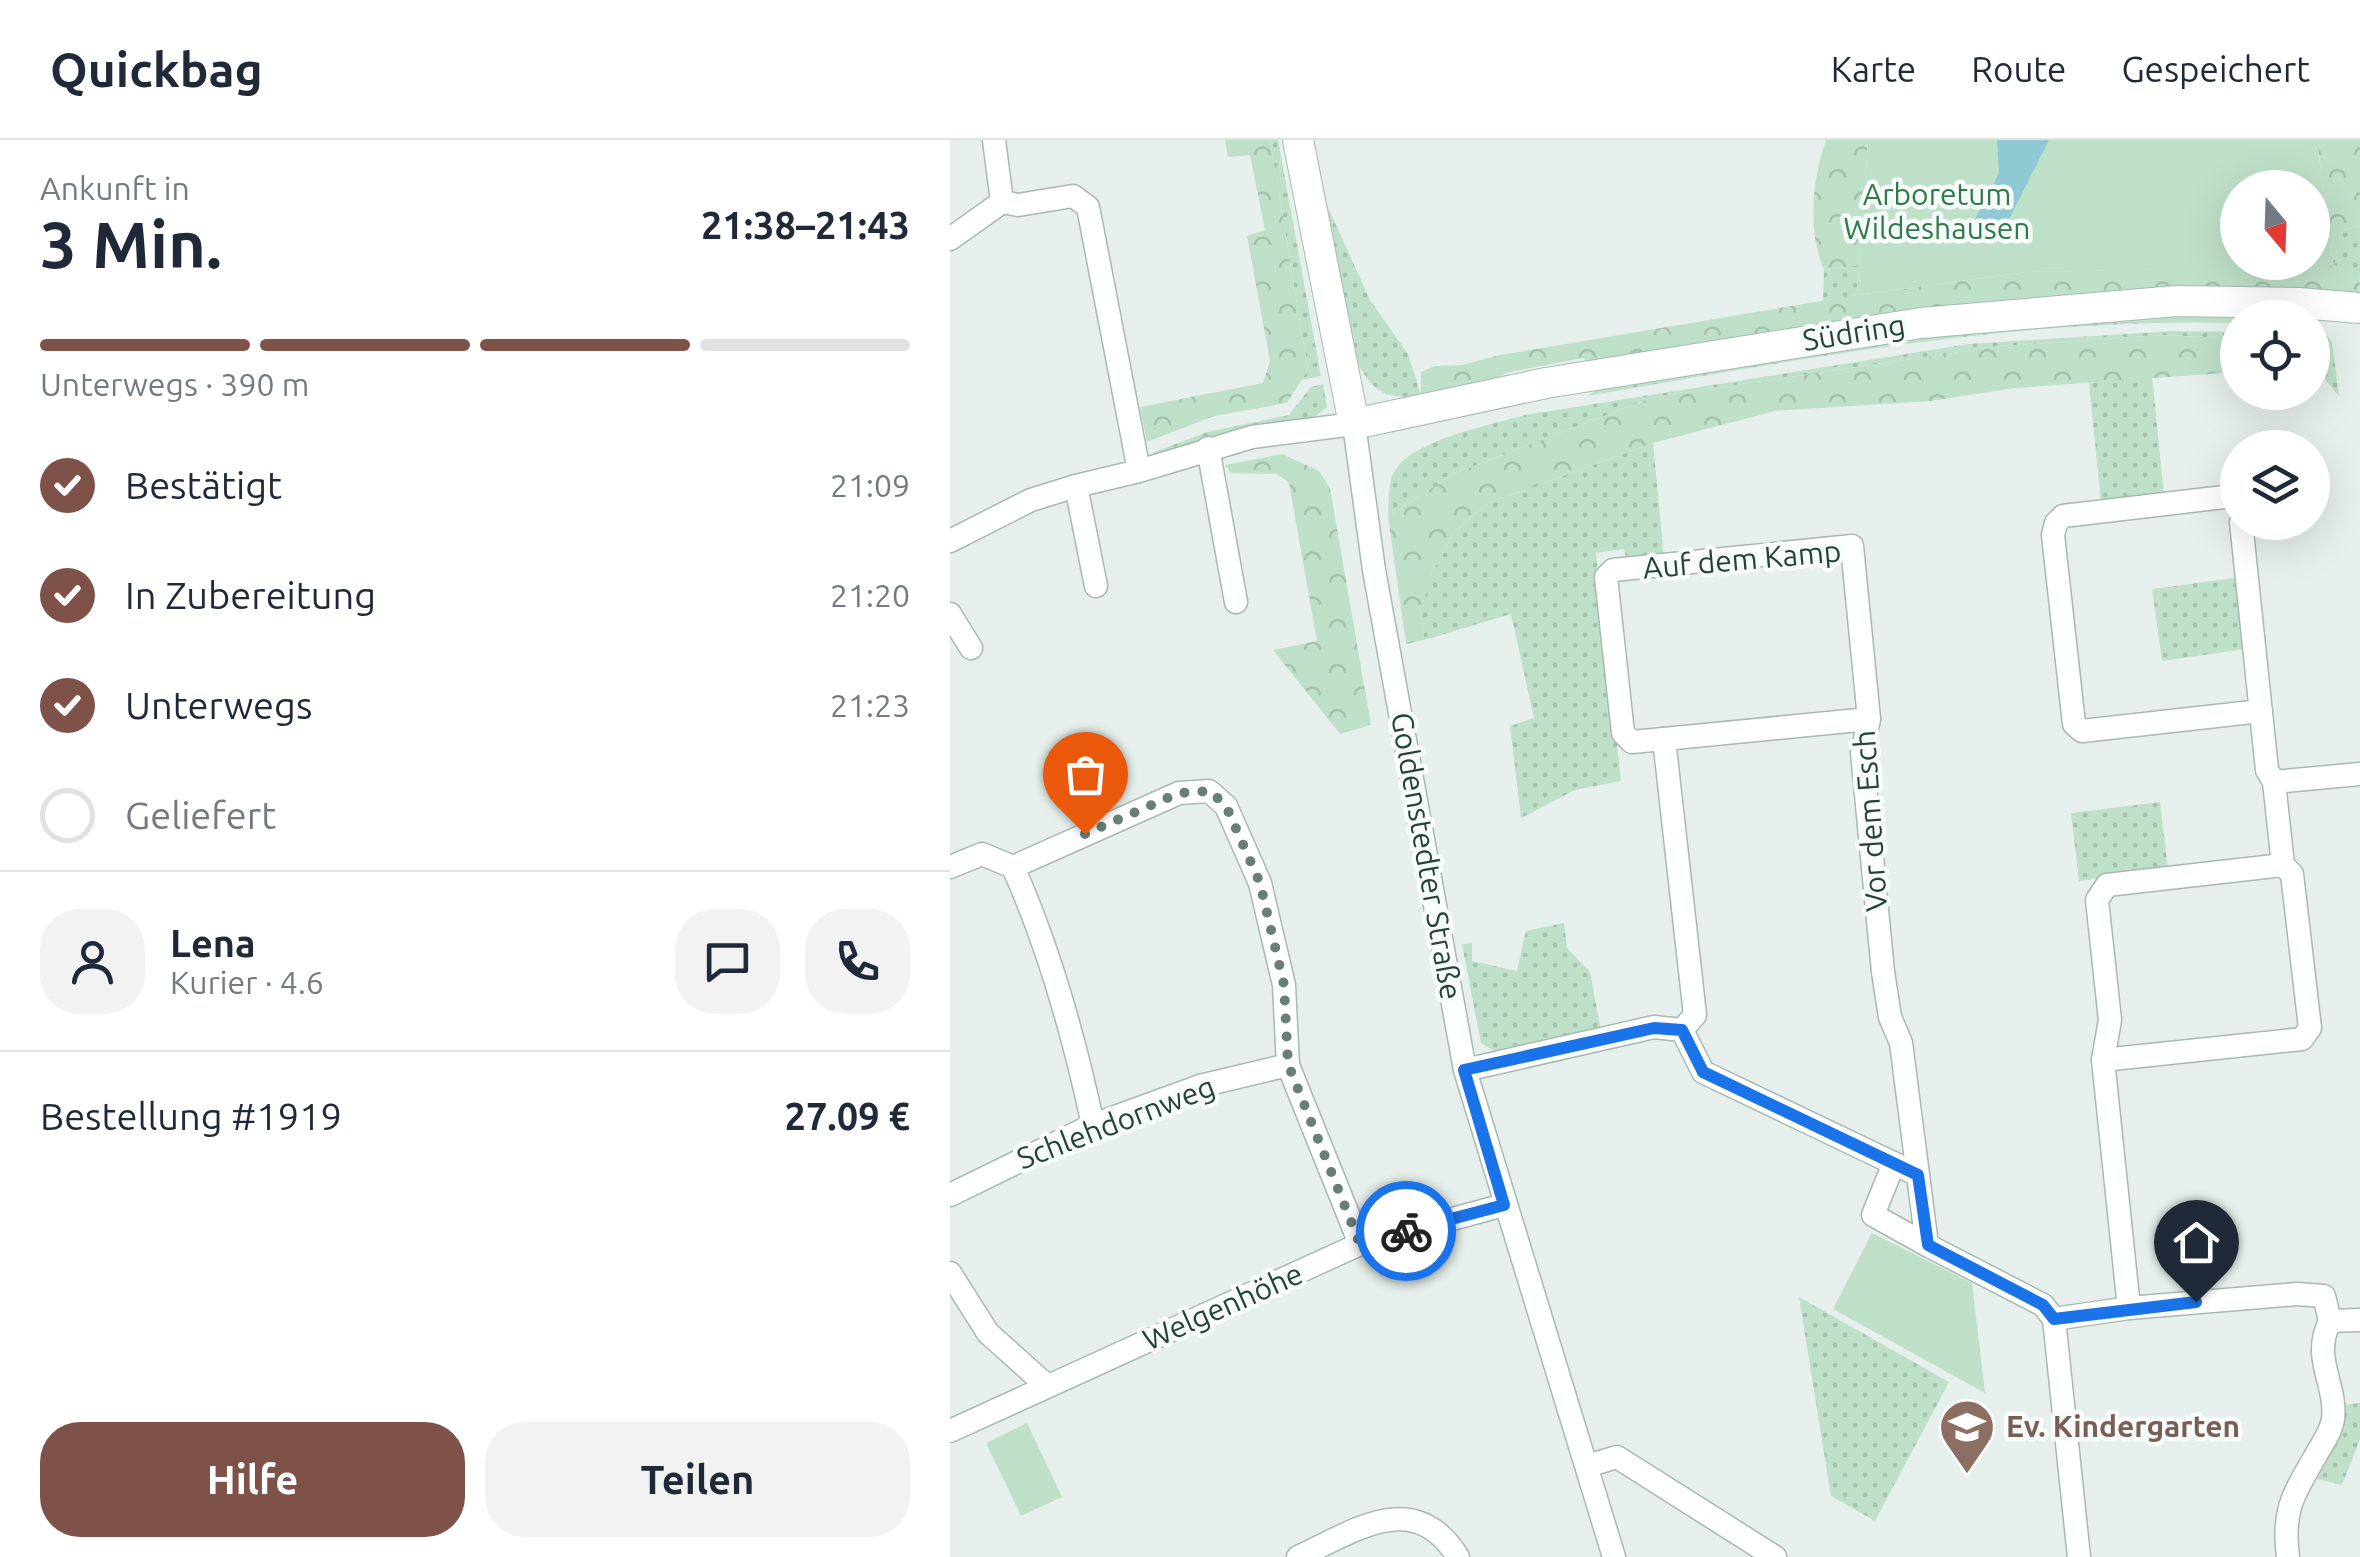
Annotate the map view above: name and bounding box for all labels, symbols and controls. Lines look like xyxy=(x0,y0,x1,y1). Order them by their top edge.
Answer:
text: Quickbag xyxy=(50,42,263,96)
text: Karte xyxy=(1831,49,1916,89)
text: Route xyxy=(1971,49,2066,89)
text: Gespeichert xyxy=(2121,49,2310,89)
text: Ankunft in xyxy=(40,170,190,206)
north arrow xyxy=(2220,170,2330,280)
map controls xyxy=(2220,170,2330,540)
park label: Arboretum Wildeshausen xyxy=(1843,177,2031,245)
text: 21:38–21:43 xyxy=(701,204,910,246)
text: 3 Min. xyxy=(40,207,222,280)
button: locate xyxy=(2220,300,2330,410)
street label: Südring xyxy=(1800,307,1908,357)
text: Unterwegs · 390 m xyxy=(40,366,309,402)
button: layers xyxy=(2220,430,2330,540)
icon: check xyxy=(40,458,95,513)
text: Bestätigt xyxy=(125,464,282,506)
text: 21:09 xyxy=(830,467,910,503)
street label: Auf dem Kamp xyxy=(1641,533,1842,585)
icon: check xyxy=(40,568,95,623)
text: In Zubereitung xyxy=(125,574,376,616)
text: 21:20 xyxy=(830,577,910,613)
icon: check xyxy=(40,678,95,733)
text: Unterwegs xyxy=(125,684,312,726)
text: 21:23 xyxy=(830,687,910,723)
street label: Goldenstedter Straße xyxy=(1385,710,1469,1002)
street label: Vor dem Esch xyxy=(1847,729,1893,913)
pin xyxy=(1043,732,1128,835)
icon: bag xyxy=(1058,747,1113,802)
text: Geliefert xyxy=(125,794,276,836)
button: person xyxy=(40,909,145,1014)
button: chat xyxy=(675,909,780,1014)
button: phone xyxy=(805,909,910,1014)
text: Lena xyxy=(170,922,256,964)
text: Kurier · 4.6 xyxy=(170,964,324,1000)
street label: Schlehdornweg xyxy=(1012,1069,1219,1175)
text: Bestellung #1919 xyxy=(40,1095,342,1137)
text: 27.09 € xyxy=(784,1095,910,1137)
courier xyxy=(1356,1181,1456,1281)
pin xyxy=(2154,1200,2239,1303)
icon: bike xyxy=(1379,1204,1434,1259)
icon: home xyxy=(2169,1215,2224,1270)
street label: Welgenhöhe xyxy=(1138,1256,1308,1356)
school or university icon: Ev. Kindergarten xyxy=(1937,1397,1997,1476)
place label: Ev. Kindergarten xyxy=(2006,1409,2240,1443)
button: Hilfe xyxy=(40,1422,465,1537)
button: Teilen xyxy=(485,1422,910,1537)

